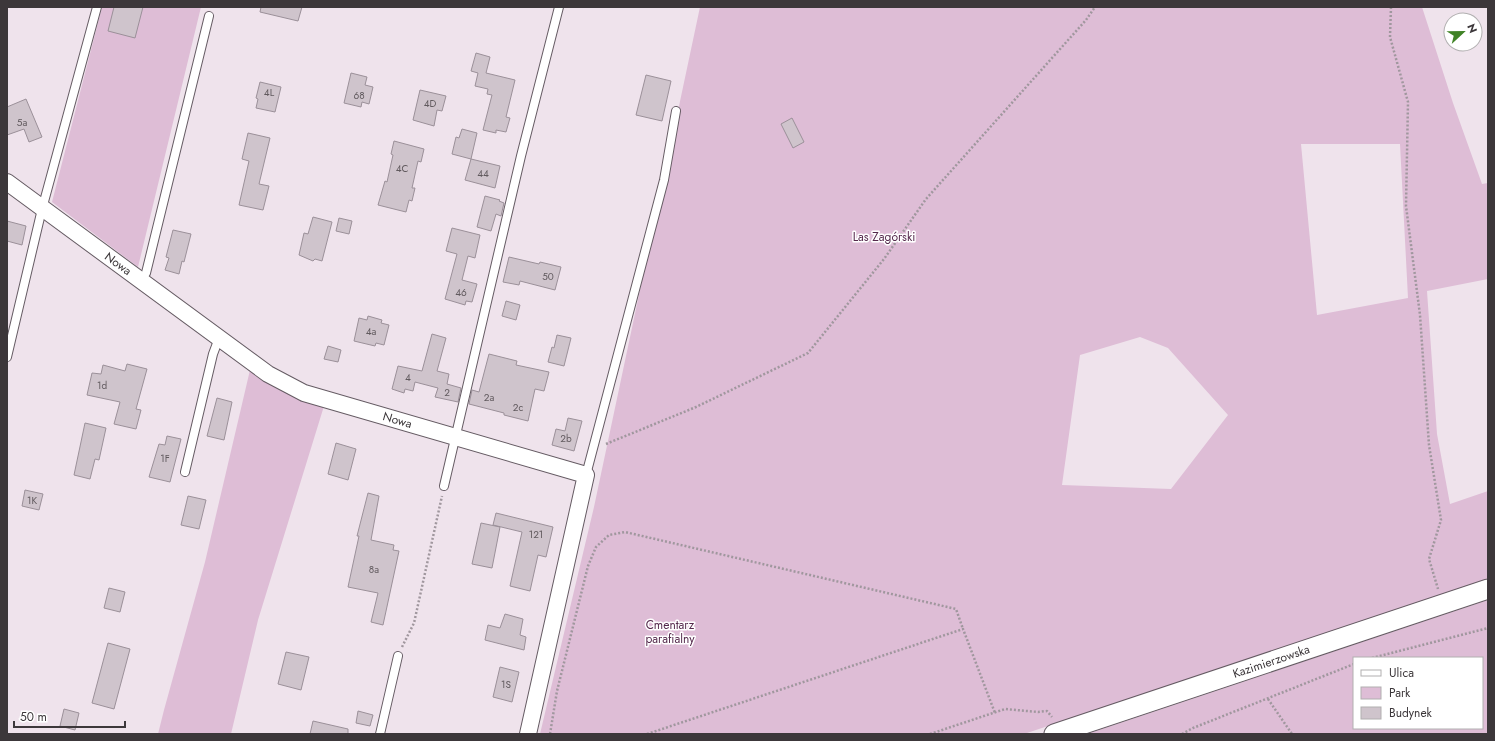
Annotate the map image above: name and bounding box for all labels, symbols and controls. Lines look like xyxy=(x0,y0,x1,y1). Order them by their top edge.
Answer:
north arrow xyxy=(1443,12,1483,52)
text: N xyxy=(1463,21,1481,35)
house number: 4L xyxy=(264,85,275,100)
house number: 68 xyxy=(353,88,365,103)
house number: 4D xyxy=(424,96,437,111)
house number: 5a xyxy=(17,115,27,130)
house number: 4C xyxy=(396,161,408,176)
house number: 44 xyxy=(477,166,489,181)
park label: Las Zagórski xyxy=(853,228,915,246)
street label: Nowa xyxy=(101,248,136,280)
house number: 50 xyxy=(542,269,554,284)
house number: 46 xyxy=(455,285,467,300)
house number: 4a xyxy=(366,324,377,339)
house number: 4 xyxy=(405,370,411,385)
house number: 1d xyxy=(97,378,107,393)
house number: 2 xyxy=(444,385,450,400)
house number: 2a xyxy=(484,390,494,405)
house number: 2c xyxy=(513,400,523,415)
street label: Nowa xyxy=(381,407,414,433)
house number: 2b xyxy=(560,431,572,446)
house number: 1F xyxy=(160,451,170,466)
house number: 1K xyxy=(27,493,37,508)
house number: 121 xyxy=(529,527,543,542)
house number: 8a xyxy=(369,562,379,577)
park label: Cmentarz parafialny xyxy=(645,616,695,648)
street label: Kazimierzowska xyxy=(1230,640,1312,683)
legend xyxy=(1353,657,1483,729)
text: Ulica xyxy=(1389,664,1414,682)
house number: 1S xyxy=(501,677,512,692)
text: Park xyxy=(1389,684,1411,702)
scale bar xyxy=(14,703,125,729)
text: Budynek xyxy=(1389,704,1433,722)
text: 50 m xyxy=(20,708,47,726)

